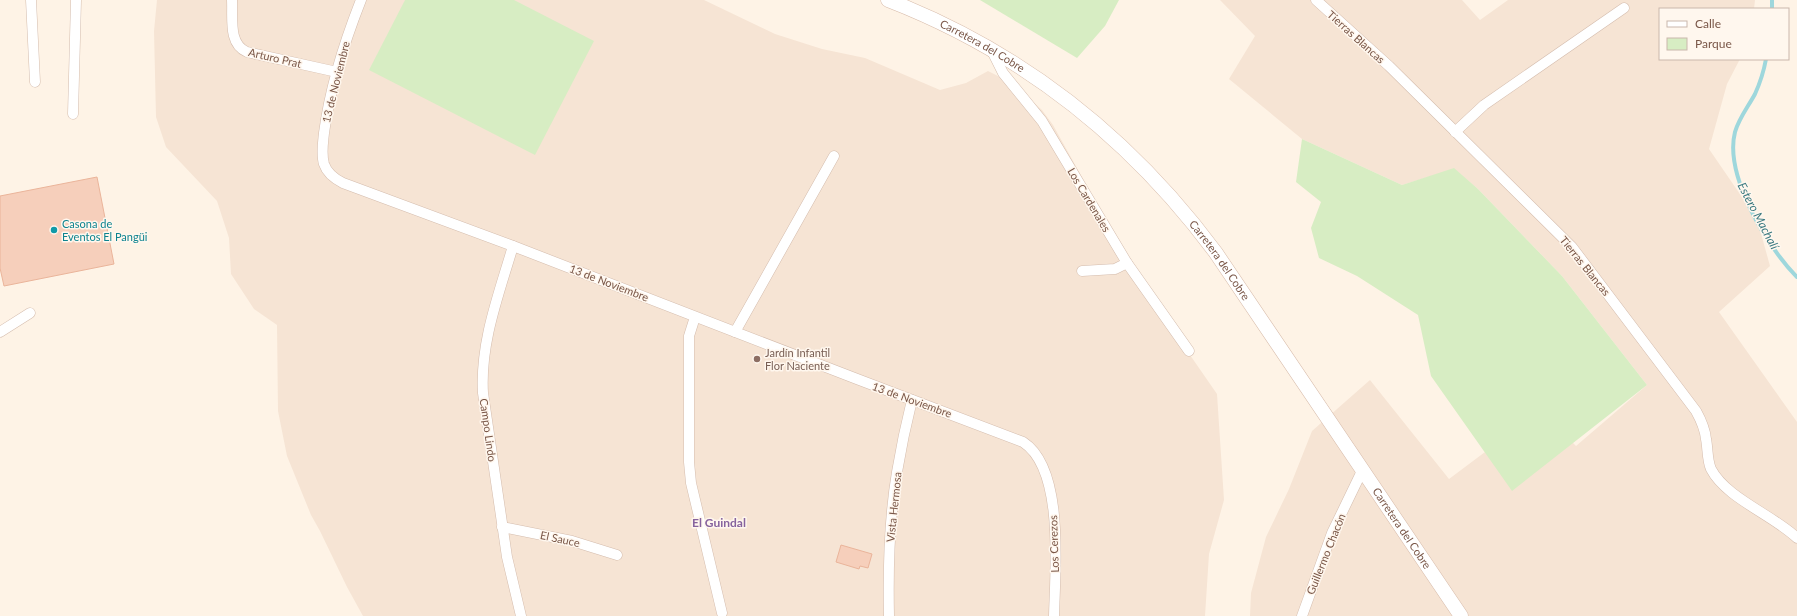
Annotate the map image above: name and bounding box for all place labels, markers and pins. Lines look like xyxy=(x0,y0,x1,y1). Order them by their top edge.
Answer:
place label: Casona de Eventos El Pangüi xyxy=(62,217,148,243)
marker: Casona de Eventos El Pangüi xyxy=(49,225,59,235)
place label: Jardín Infantil Flor Naciente xyxy=(765,346,830,372)
marker: Jardín Infantil Flor Naciente xyxy=(752,354,762,364)

